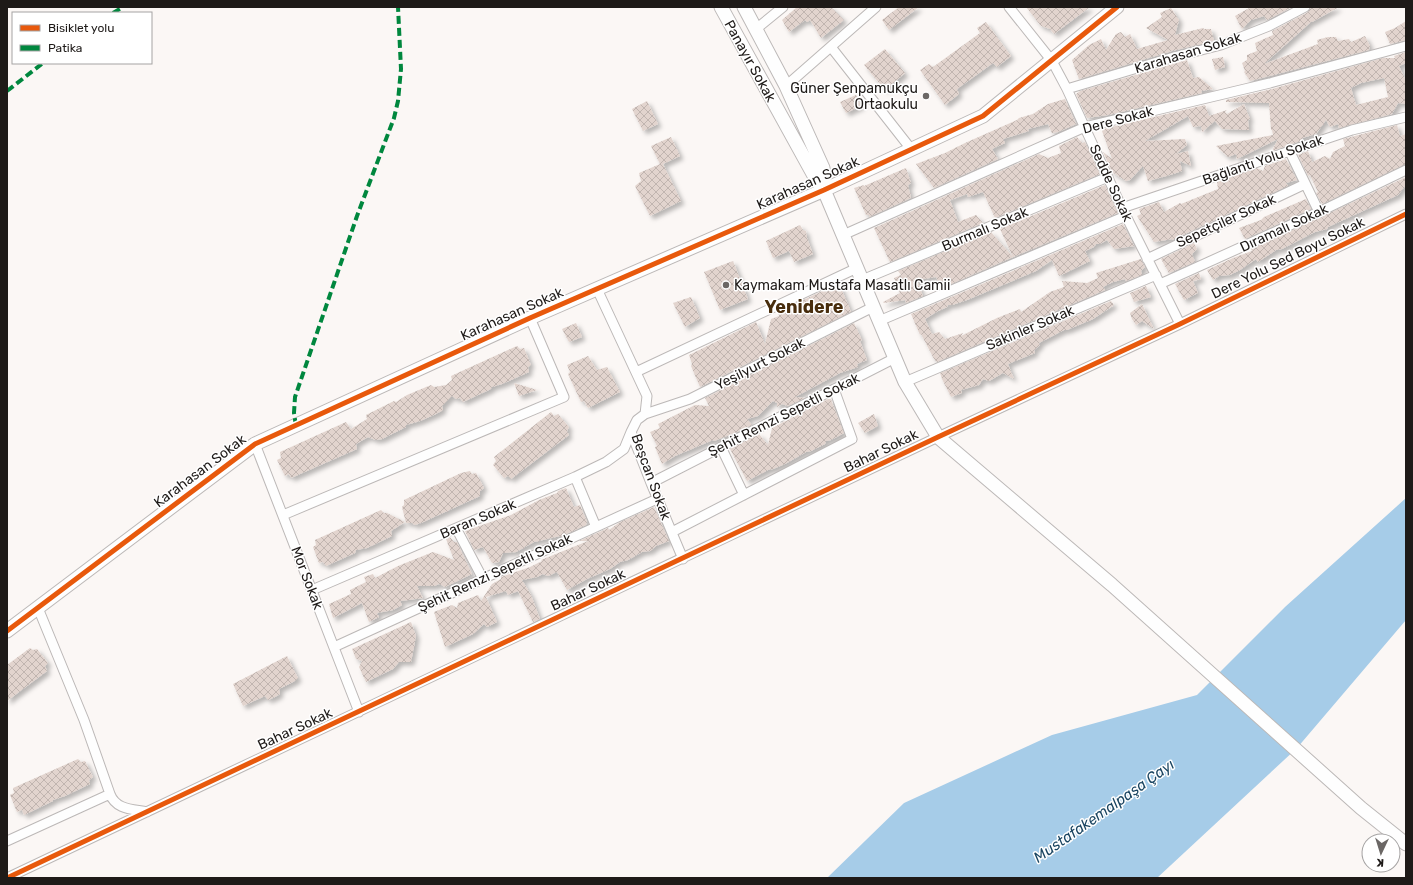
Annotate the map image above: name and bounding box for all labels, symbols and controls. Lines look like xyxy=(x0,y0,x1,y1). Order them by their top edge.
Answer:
legend xyxy=(12,12,152,64)
street label: Panayır Sokak xyxy=(721,17,780,106)
text: Bisiklet yolu xyxy=(48,21,114,35)
street label: Karahasan Sokak xyxy=(1133,28,1244,77)
text: Patika xyxy=(48,41,82,55)
place label: Güner Şenpamukçu Ortaokulu xyxy=(790,80,918,113)
marker: Güner Şenpamukçu Ortaokulu xyxy=(921,91,931,101)
street label: Dere Sokak xyxy=(1081,102,1156,138)
street label: Bağlantı Yolu Sokak xyxy=(1200,131,1326,189)
street label: Sedde Sokak xyxy=(1086,142,1137,225)
street label: Karahasan Sokak xyxy=(754,152,863,213)
street label: Sepetçiler Sokak xyxy=(1174,190,1279,251)
street label: Dıramalı Sokak xyxy=(1237,200,1331,256)
street label: Burmalı Sokak xyxy=(939,203,1031,255)
street label: Dere Yolu Sed Boyu Sokak xyxy=(1209,213,1368,303)
place label: Kaymakam Mustafa Masatlı Camii xyxy=(734,277,950,294)
marker: Kaymakam Mustafa Masatlı Camii xyxy=(721,280,731,290)
street label: Karahasan Sokak xyxy=(458,283,567,344)
district label: Yenidere xyxy=(765,296,844,318)
street label: Sakinler Sokak xyxy=(983,302,1077,354)
street label: Yeşilyurt Sokak xyxy=(712,334,809,394)
street label: Şehit Remzi Sepetli Sokak xyxy=(705,369,863,461)
street label: Bahar Sokak xyxy=(841,425,922,476)
street label: Karahasan Sokak xyxy=(151,430,250,511)
street label: Beşcan Sokak xyxy=(628,432,675,523)
street label: Baran Sokak xyxy=(438,495,519,543)
street label: Şehit Remzi Sepetli Sokak xyxy=(415,530,575,616)
street label: Mor Sokak xyxy=(287,544,327,613)
street label: Bahar Sokak xyxy=(548,565,629,615)
street label: Bahar Sokak xyxy=(255,704,336,754)
water label: Mustafakemalpaşa Çayı xyxy=(1030,755,1178,867)
north arrow xyxy=(1361,833,1401,873)
text: K xyxy=(1376,856,1384,869)

